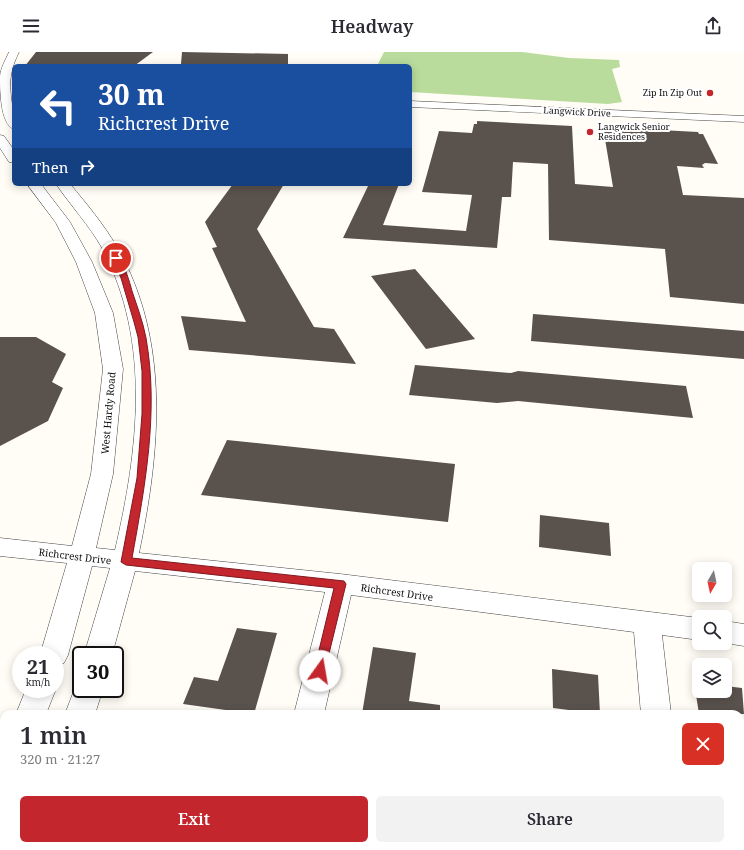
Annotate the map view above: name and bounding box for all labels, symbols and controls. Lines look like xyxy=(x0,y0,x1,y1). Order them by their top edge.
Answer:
text: Headway xyxy=(331,14,413,38)
icon: menu xyxy=(20,15,42,37)
icon: share xyxy=(702,15,724,37)
text: 30 m xyxy=(98,75,165,113)
icon: left xyxy=(32,80,84,132)
place label: Zip In Zip Out xyxy=(643,86,702,99)
marker: Zip In Zip Out xyxy=(705,88,715,98)
street label: Langwick Drive xyxy=(543,103,611,120)
text: Richcrest Drive xyxy=(98,111,229,135)
place label: Langwick Senior Residences xyxy=(598,120,671,143)
marker: Langwick Senior Residences xyxy=(585,127,595,137)
icon: right xyxy=(76,156,98,178)
text: Then xyxy=(32,157,68,177)
pin xyxy=(99,241,133,275)
icon: arrive xyxy=(105,247,127,269)
street label: West Hardy Road xyxy=(97,371,119,455)
street label: Richcrest Drive xyxy=(38,545,112,567)
north arrow xyxy=(692,562,732,602)
map controls xyxy=(692,562,732,698)
street label: Richcrest Drive xyxy=(360,580,434,604)
button: search xyxy=(692,610,732,650)
speed limit sign: 30 xyxy=(72,646,124,698)
position arrow xyxy=(299,650,341,692)
text: 21 xyxy=(27,653,49,680)
button: layers xyxy=(692,658,732,698)
text: km/h xyxy=(26,675,50,689)
text: 1 min xyxy=(20,718,87,751)
button: close xyxy=(682,723,724,765)
text: 320 m · 21:27 xyxy=(20,750,100,768)
button: Exit xyxy=(20,796,368,842)
button: Share xyxy=(376,796,724,842)

